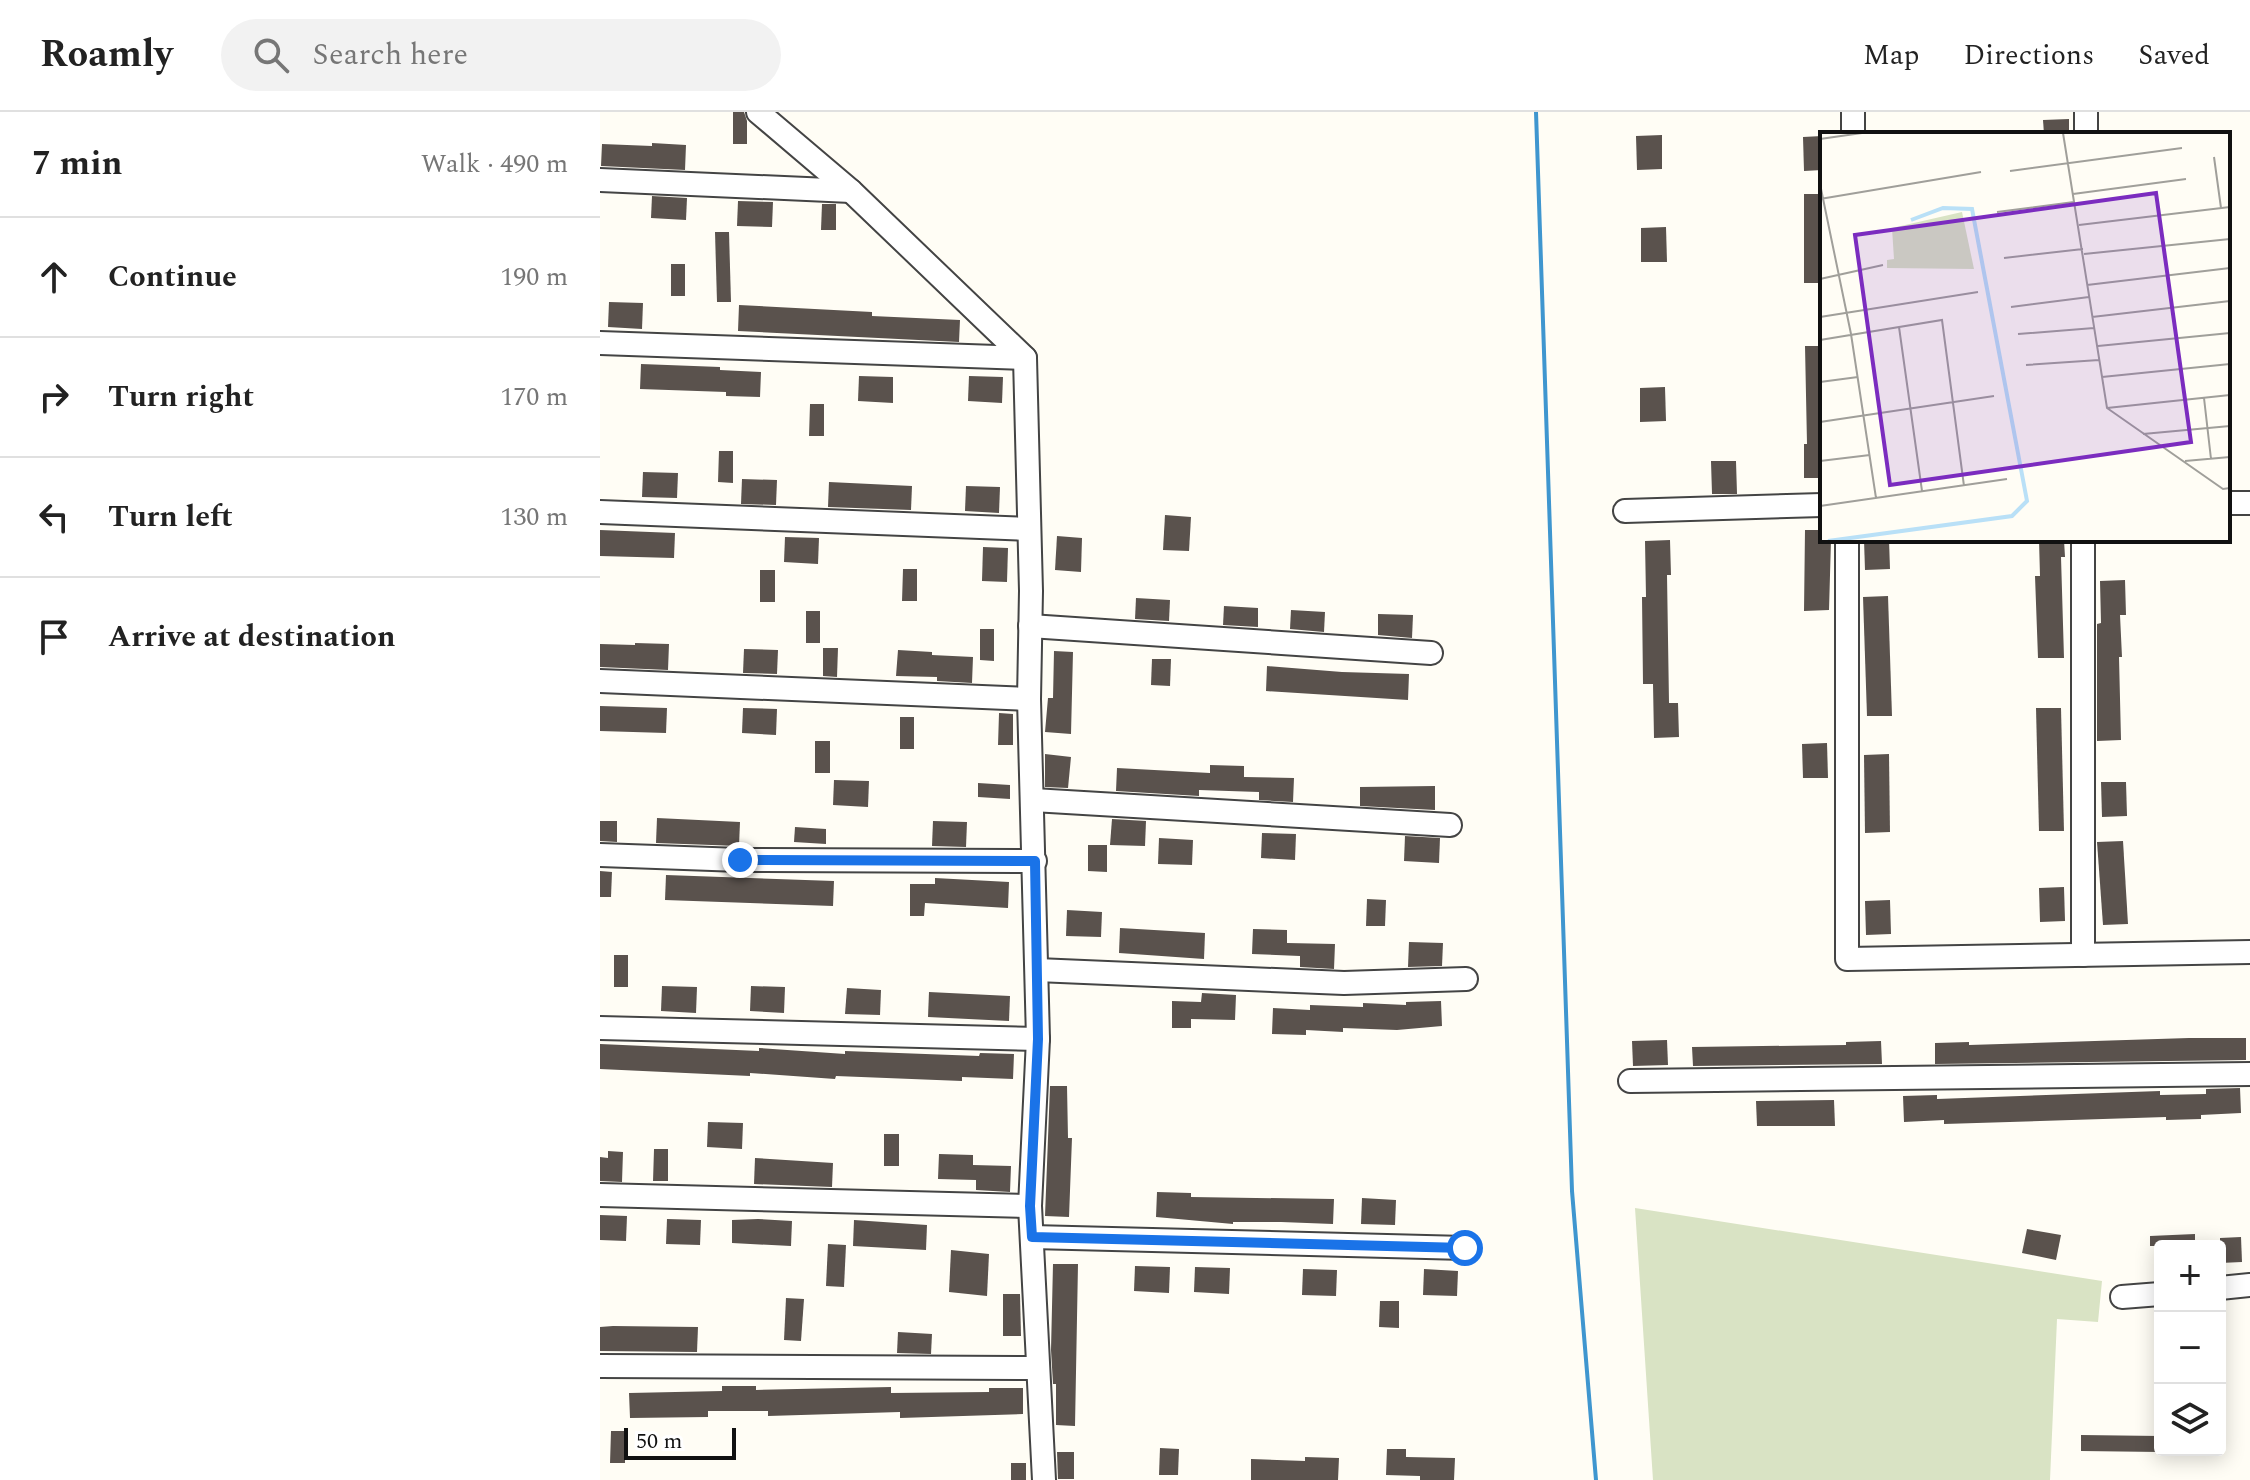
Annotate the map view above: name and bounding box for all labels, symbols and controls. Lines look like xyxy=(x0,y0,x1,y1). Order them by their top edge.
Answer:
search box xyxy=(221,19,781,91)
text: Roamly xyxy=(40,26,173,84)
text: Search here xyxy=(313,32,468,78)
icon: search xyxy=(249,33,293,77)
text: Map xyxy=(1863,34,1920,77)
text: Directions xyxy=(1964,34,2094,77)
text: Saved xyxy=(2138,34,2210,77)
inset map xyxy=(1820,132,2230,542)
text: 7 min xyxy=(32,138,122,190)
text: Walk · 490 m xyxy=(421,144,568,184)
text: Continue xyxy=(108,254,237,300)
icon: ahead xyxy=(32,255,76,299)
text: 190 m xyxy=(500,257,568,297)
text: Turn right xyxy=(108,374,254,420)
icon: right xyxy=(32,375,76,419)
text: 170 m xyxy=(500,377,568,417)
text: Turn left xyxy=(108,494,233,540)
icon: left xyxy=(32,495,76,539)
text: 130 m xyxy=(500,497,568,537)
text: Arrive at destination xyxy=(108,614,395,660)
icon: arrive xyxy=(32,615,76,659)
route end xyxy=(722,842,758,878)
route start xyxy=(1447,1230,1483,1266)
map controls xyxy=(2154,1240,2226,1456)
button: + xyxy=(2154,1240,2226,1312)
button: − xyxy=(2154,1312,2226,1384)
button: layers xyxy=(2154,1384,2226,1456)
scale bar xyxy=(624,1424,736,1460)
text: 50 m xyxy=(636,1425,682,1458)

